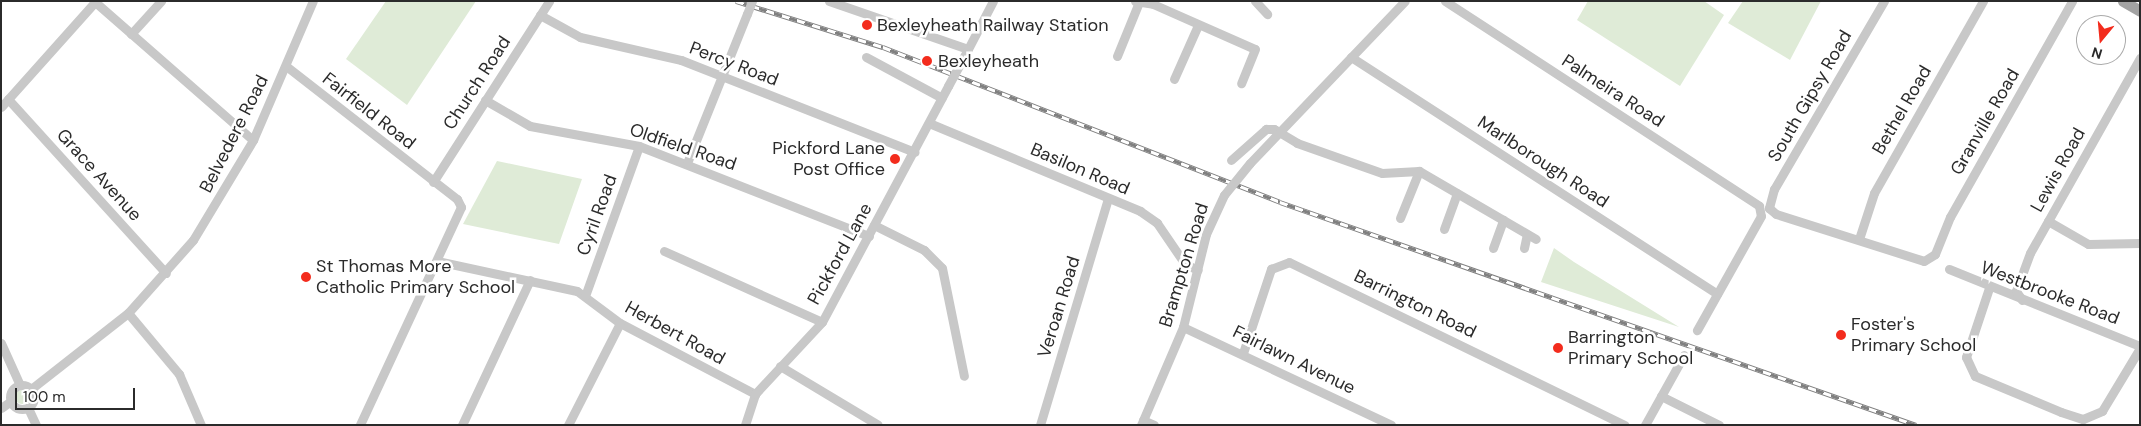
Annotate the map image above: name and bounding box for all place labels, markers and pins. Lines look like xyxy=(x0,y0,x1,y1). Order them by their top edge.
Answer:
place label: Bexleyheath Railway Station xyxy=(877,14,1108,36)
marker: Bexleyheath Railway Station xyxy=(861,19,873,31)
place label: Bexleyheath xyxy=(938,50,1039,72)
marker: Bexleyheath xyxy=(920,54,934,68)
place label: Pickford Lane Post Office xyxy=(772,138,885,180)
marker: Pickford Lane Post Office xyxy=(889,153,901,165)
place label: St Thomas More Catholic Primary School xyxy=(316,256,515,298)
marker: St Thomas More Catholic Primary School xyxy=(300,271,312,283)
place label: Foster's Primary School xyxy=(1851,314,1976,356)
place label: Barrington Primary School xyxy=(1568,327,1693,369)
marker: Foster's Primary School xyxy=(1835,329,1847,341)
marker: Barrington Primary School xyxy=(1552,342,1564,354)

